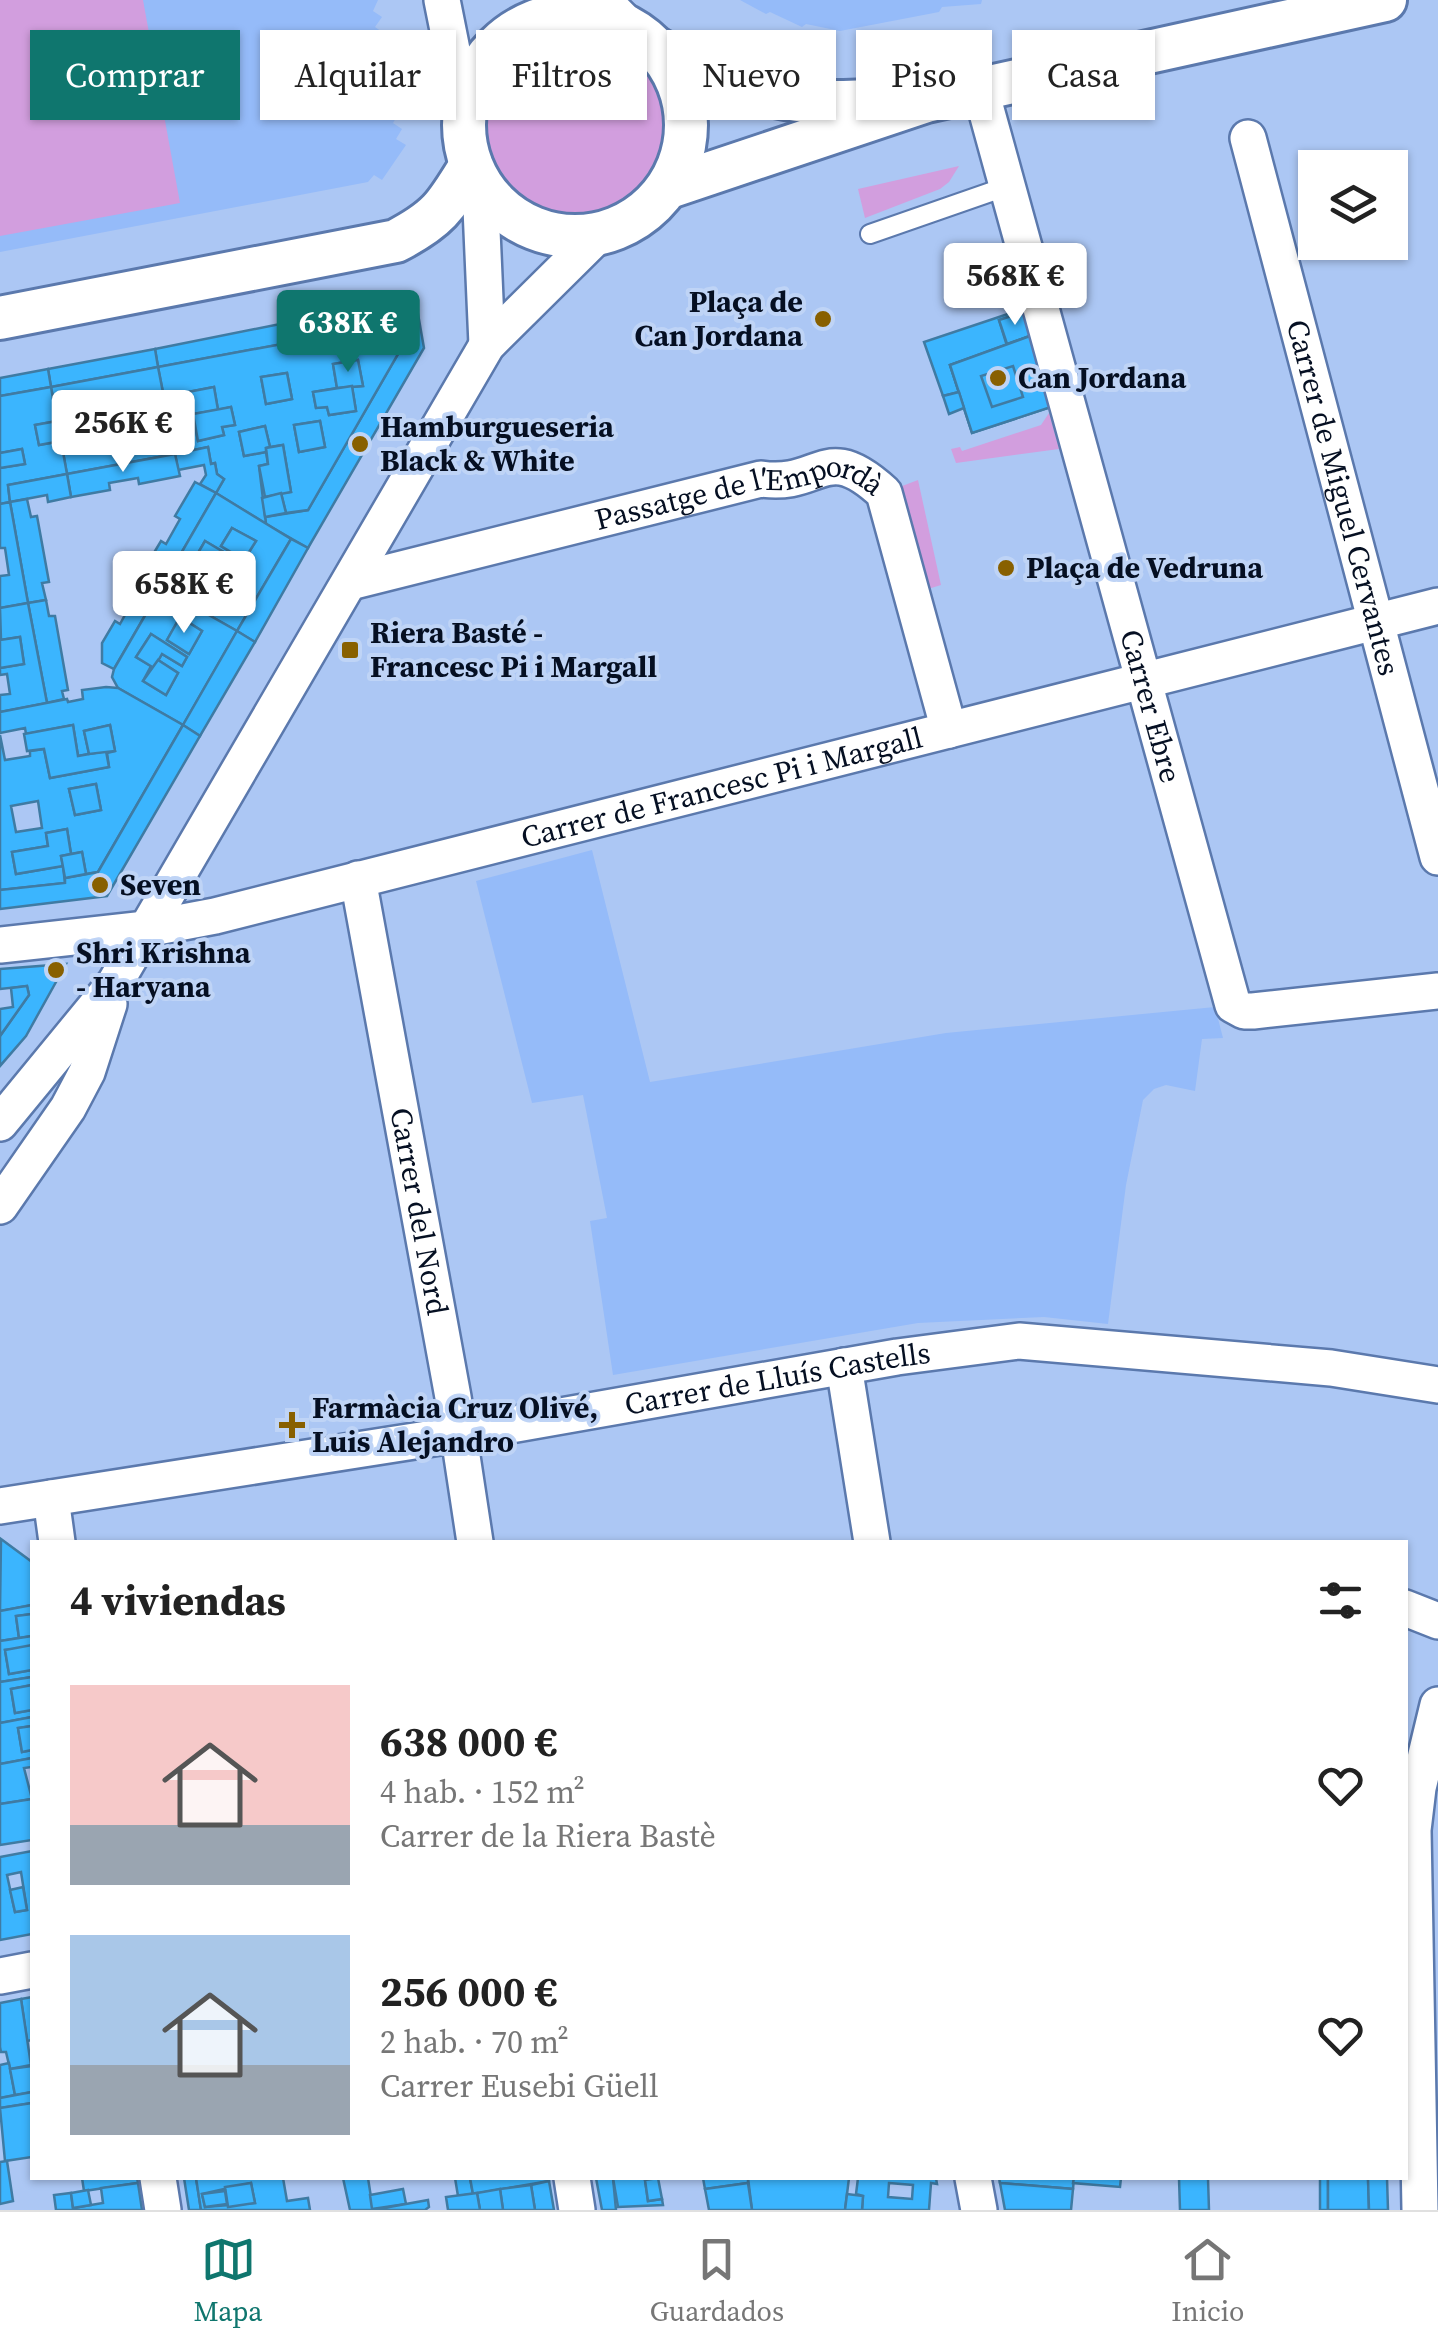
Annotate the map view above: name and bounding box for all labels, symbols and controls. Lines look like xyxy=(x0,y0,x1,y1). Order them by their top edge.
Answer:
chip: Comprar xyxy=(30,30,240,120)
chip: Alquilar xyxy=(260,30,456,120)
chip: Filtros xyxy=(476,30,647,120)
chip: Nuevo xyxy=(667,30,836,120)
chip: Piso xyxy=(856,30,992,120)
chip: Casa xyxy=(1012,30,1155,120)
map controls xyxy=(1298,150,1408,260)
button: layers xyxy=(1298,150,1408,260)
pin: 568K € xyxy=(934,243,1096,328)
text: 568K € xyxy=(966,253,1064,297)
place label: Plaça de Can Jordana xyxy=(635,281,804,356)
pin: 638K € xyxy=(267,290,429,375)
text: 638K € xyxy=(299,300,397,344)
marker: Plaça de Can Jordana xyxy=(812,308,834,330)
street label: Carrer de Miguel Cervantes xyxy=(1277,315,1410,680)
place label: Can Jordana xyxy=(1018,357,1188,398)
marker: Can Jordana xyxy=(987,367,1009,389)
pin: 256K € xyxy=(42,390,204,475)
text: 256K € xyxy=(74,400,172,444)
place label: Hamburgueseria Black & White xyxy=(380,406,615,481)
marker: Hamburgueseria Black & White xyxy=(349,433,371,455)
street label: Passatge de l'Empordà xyxy=(590,445,894,540)
place label: Plaça de Vedruna xyxy=(1026,547,1264,588)
pin: 658K € xyxy=(103,551,265,636)
marker: Plaça de Vedruna xyxy=(995,557,1017,579)
text: 658K € xyxy=(135,561,233,605)
place label: Riera Basté - Francesc Pi i Margall xyxy=(370,612,657,687)
street label: Carrer Ebre xyxy=(1110,625,1192,787)
marker: Riera Basté - Francesc Pi i Margall xyxy=(339,639,361,661)
street label: Carrer de Francesc Pi i Margall xyxy=(517,716,927,858)
place label: Seven xyxy=(120,864,201,905)
marker: Seven xyxy=(89,874,111,896)
place label: Shri Krishna - Haryana xyxy=(76,932,252,1007)
marker: Shri Krishna - Haryana xyxy=(45,959,67,981)
street label: Carrer del Nord xyxy=(380,1105,459,1318)
street label: Carrer de Lluís Castells xyxy=(621,1332,933,1424)
place label: Farmàcia Cruz Olivé, Luis Alejandro xyxy=(312,1387,598,1462)
marker: Farmàcia Cruz Olivé, Luis Alejandro xyxy=(281,1414,303,1436)
text: 4 viviendas xyxy=(70,1571,286,1629)
icon: filters xyxy=(1313,1573,1368,1628)
text: 638 000 € xyxy=(380,1712,557,1770)
icon: home xyxy=(150,1725,270,1845)
icon: heart xyxy=(1313,1758,1368,1813)
text: 4 hab. · 152 m² xyxy=(380,1770,585,1814)
text: Carrer de la Riera Bastè xyxy=(380,1814,716,1858)
text: 256 000 € xyxy=(380,1962,557,2020)
icon: home xyxy=(150,1975,270,2095)
icon: heart xyxy=(1313,2008,1368,2063)
text: 2 hab. · 70 m² xyxy=(380,2020,569,2064)
text: Carrer Eusebi Güell xyxy=(380,2064,659,2108)
tab: Mapa xyxy=(194,2232,263,2330)
tab: Guardados xyxy=(650,2232,784,2330)
tab: Inicio xyxy=(1171,2232,1244,2330)

